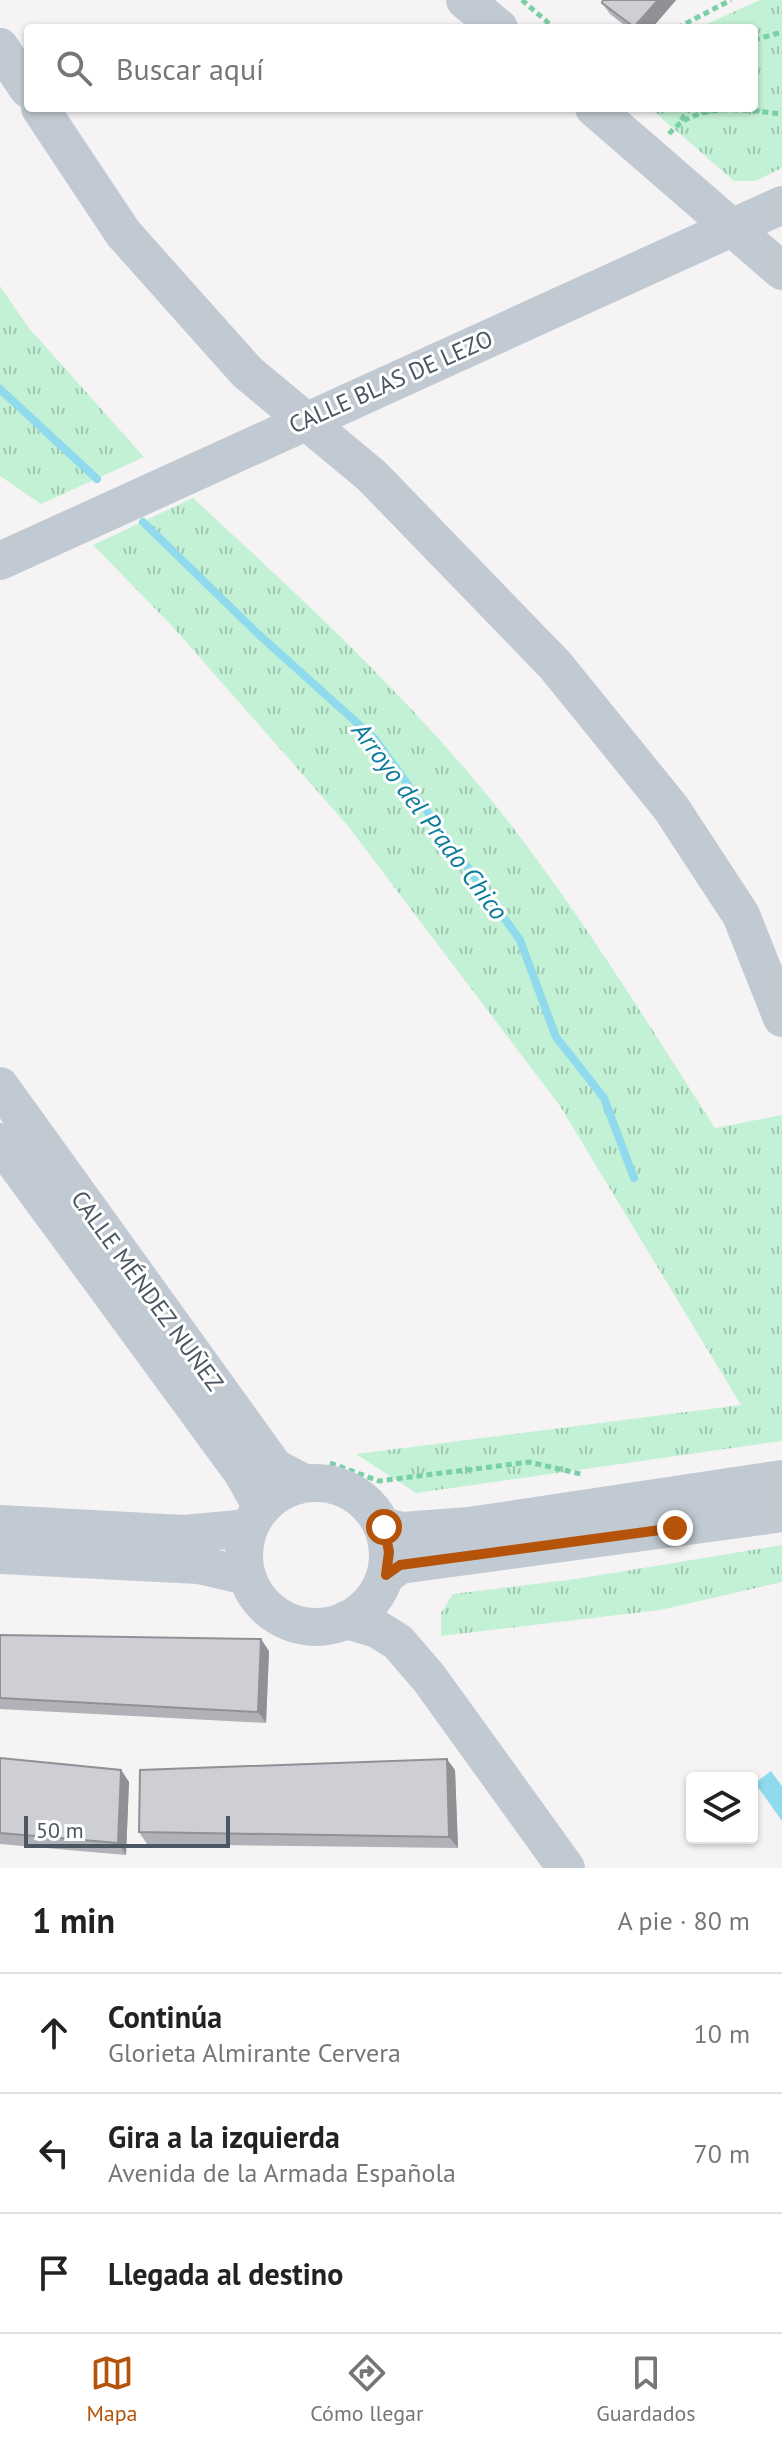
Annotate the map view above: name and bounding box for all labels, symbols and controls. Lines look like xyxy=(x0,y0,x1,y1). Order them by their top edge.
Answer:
search box xyxy=(24,24,758,112)
icon: search xyxy=(52,46,96,90)
text: Buscar aquí xyxy=(116,49,264,88)
street label: CALLE BLAS DE LEZO xyxy=(284,323,498,440)
water label: Arroyo del Prado Chico xyxy=(344,714,516,926)
street label: CALLE MÉNDEZ NUÑEZ xyxy=(64,1184,231,1397)
route start xyxy=(366,1509,402,1545)
route end xyxy=(657,1510,693,1546)
map controls xyxy=(686,1772,758,1844)
button: layers xyxy=(686,1772,758,1844)
scale bar xyxy=(24,1812,230,1848)
text: 50 m xyxy=(36,1816,84,1844)
text: 1 min xyxy=(32,1898,115,1942)
text: A pie · 80 m xyxy=(617,1904,750,1937)
text: Continúa xyxy=(108,1997,222,2036)
icon: ahead xyxy=(32,2011,76,2055)
text: 10 m xyxy=(694,2017,750,2050)
text: Glorieta Almirante Cervera xyxy=(108,2036,401,2069)
text: Gira a la izquierda xyxy=(108,2117,340,2156)
icon: left xyxy=(32,2131,76,2175)
text: 70 m xyxy=(694,2137,750,2170)
text: Avenida de la Armada Española xyxy=(108,2156,456,2189)
icon: arrive xyxy=(32,2251,76,2295)
text: Llegada al destino xyxy=(108,2254,343,2293)
tab: Mapa xyxy=(86,2351,138,2427)
tab: Cómo llegar xyxy=(310,2351,423,2427)
tab: Guardados xyxy=(596,2351,696,2427)

